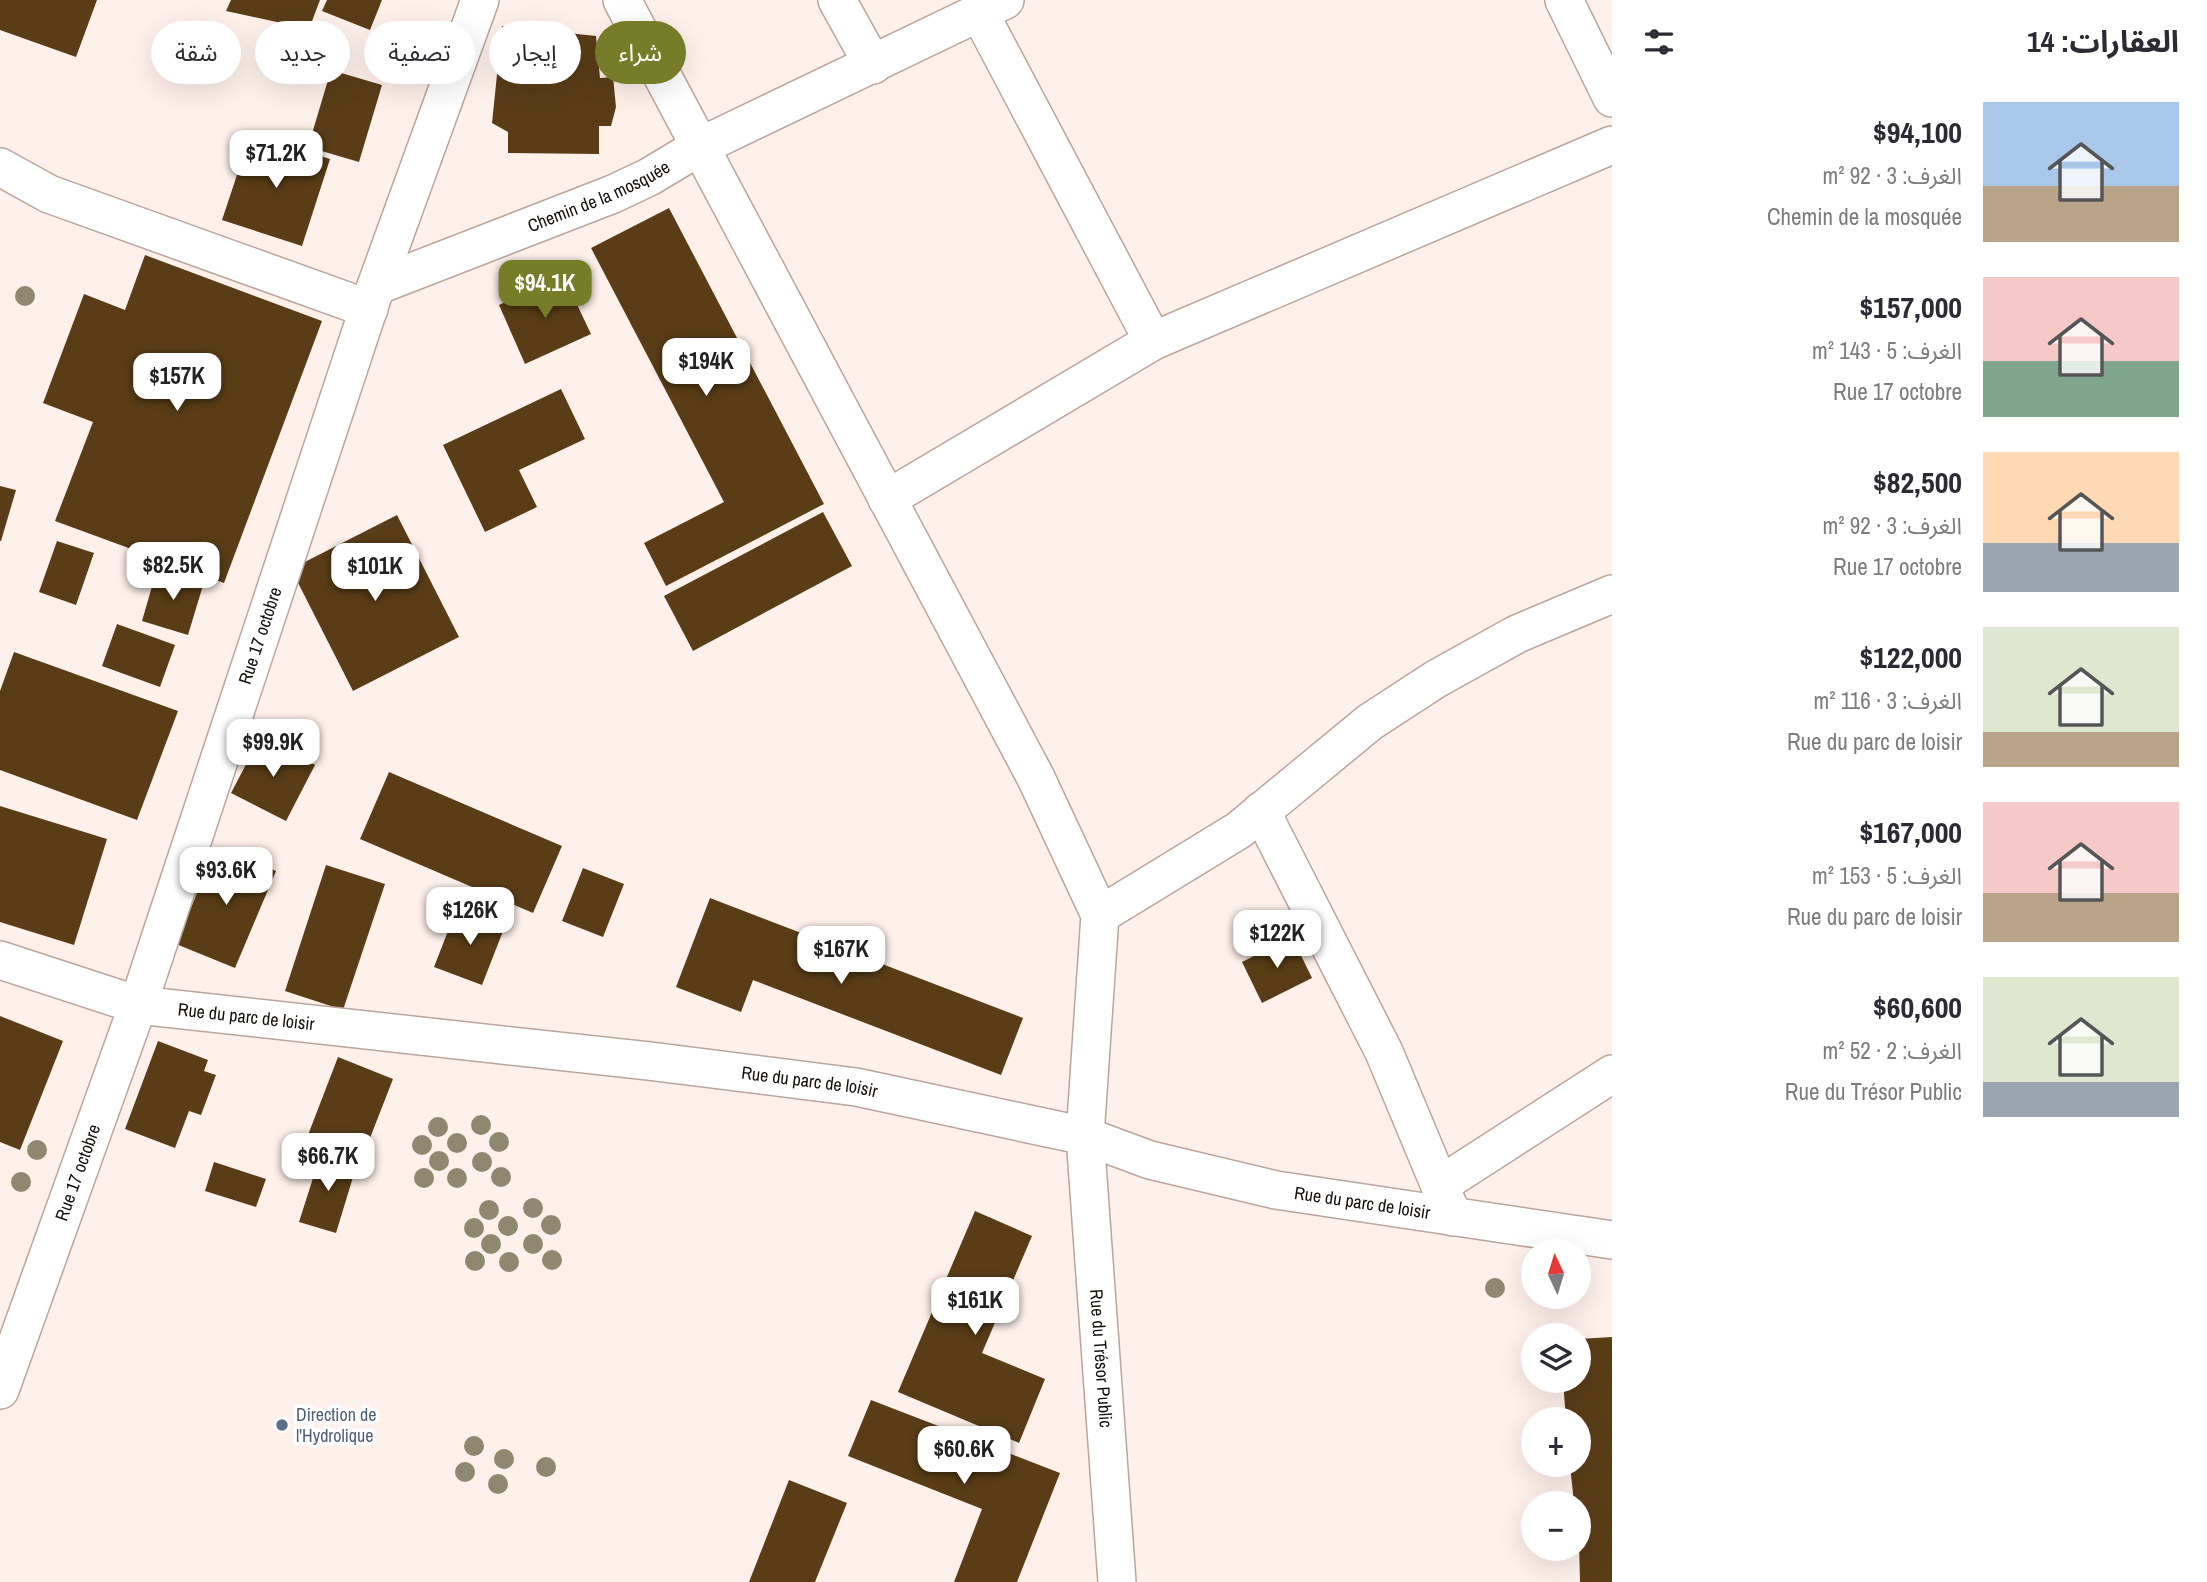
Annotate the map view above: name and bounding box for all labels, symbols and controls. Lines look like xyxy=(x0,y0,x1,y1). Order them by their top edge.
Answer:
chip: شقة xyxy=(151,21,241,84)
chip: جديد xyxy=(255,21,350,84)
chip: تصفية xyxy=(364,21,475,84)
chip: إيجار xyxy=(489,21,581,84)
chip: شراء xyxy=(595,21,686,84)
text: العقارات: 14 xyxy=(2027,21,2179,61)
icon: filters xyxy=(1640,23,1678,61)
text: $94,100 xyxy=(1873,112,1962,152)
pin: $71.2K xyxy=(219,130,333,190)
icon: home xyxy=(2039,130,2123,214)
text: $71.2K xyxy=(246,137,306,168)
street label: Chemin de la mosquée xyxy=(524,154,674,238)
text: الغرف: 3 · 92 m² xyxy=(1823,160,1962,191)
text: Chemin de la mosquée xyxy=(1767,201,1962,232)
pin: $94.1K xyxy=(488,260,602,320)
text: $94.1K xyxy=(515,267,575,298)
text: $157,000 xyxy=(1859,287,1962,327)
icon: home xyxy=(2039,305,2123,389)
text: الغرف: 5 · 143 m² xyxy=(1812,335,1962,366)
pin: $194K xyxy=(657,338,755,398)
text: $194K xyxy=(678,345,734,376)
pin: $157K xyxy=(128,354,226,413)
text: $157K xyxy=(149,360,205,391)
text: Rue 17 octobre xyxy=(1833,376,1962,407)
text: $82,500 xyxy=(1873,462,1962,502)
icon: home xyxy=(2039,480,2123,564)
text: الغرف: 3 · 92 m² xyxy=(1823,510,1962,541)
pin: $82.5K xyxy=(116,542,230,602)
pin: $101K xyxy=(326,544,424,603)
text: $82.5K xyxy=(143,549,203,580)
text: $101K xyxy=(347,550,403,581)
text: Rue 17 octobre xyxy=(1833,551,1962,582)
street label: Rue 17 octobre xyxy=(232,584,288,687)
text: $122,000 xyxy=(1859,637,1962,677)
icon: home xyxy=(2039,655,2123,739)
text: الغرف: 3 · 116 m² xyxy=(1813,685,1962,716)
pin: $99.9K xyxy=(216,720,330,779)
text: $99.9K xyxy=(243,726,303,757)
text: Rue du parc de loisir xyxy=(1787,726,1962,757)
text: $167,000 xyxy=(1859,812,1962,852)
icon: home xyxy=(2039,830,2123,914)
pin: $93.6K xyxy=(169,848,283,907)
text: $93.6K xyxy=(196,854,256,885)
text: الغرف: 5 · 153 m² xyxy=(1812,860,1962,891)
pin: $126K xyxy=(421,888,519,947)
text: $126K xyxy=(442,894,498,925)
text: Rue du parc de loisir xyxy=(1787,901,1962,932)
pin: $122K xyxy=(1228,911,1326,970)
text: $122K xyxy=(1249,917,1305,948)
pin: $167K xyxy=(792,926,890,986)
text: $167K xyxy=(813,933,869,964)
text: $60,600 xyxy=(1873,987,1962,1027)
street label: Rue du parc de loisir xyxy=(177,996,316,1036)
icon: home xyxy=(2039,1005,2123,1089)
text: الغرف: 2 · 52 m² xyxy=(1823,1035,1962,1066)
street label: Rue du parc de loisir xyxy=(740,1060,880,1103)
text: Rue du Trésor Public xyxy=(1785,1076,1962,1107)
street label: Rue 17 octobre xyxy=(49,1121,106,1224)
pin: $66.7K xyxy=(271,1134,385,1193)
text: $66.7K xyxy=(298,1140,358,1171)
street label: Rue du parc de loisir xyxy=(1293,1180,1432,1225)
north arrow xyxy=(1521,1239,1591,1309)
map controls xyxy=(1521,1239,1591,1561)
pin: $161K xyxy=(926,1278,1024,1337)
text: $161K xyxy=(947,1284,1003,1315)
street label: Rue du Trésor Public xyxy=(1084,1288,1119,1429)
button: layers xyxy=(1521,1323,1591,1393)
place label: Direction de l'Hydrolique xyxy=(296,1402,376,1448)
button: + xyxy=(1521,1407,1591,1477)
marker: Direction de l'Hydrolique xyxy=(274,1417,290,1433)
pin: $60.6K xyxy=(907,1426,1021,1486)
text: $60.6K xyxy=(934,1433,994,1464)
button: − xyxy=(1521,1491,1591,1561)

